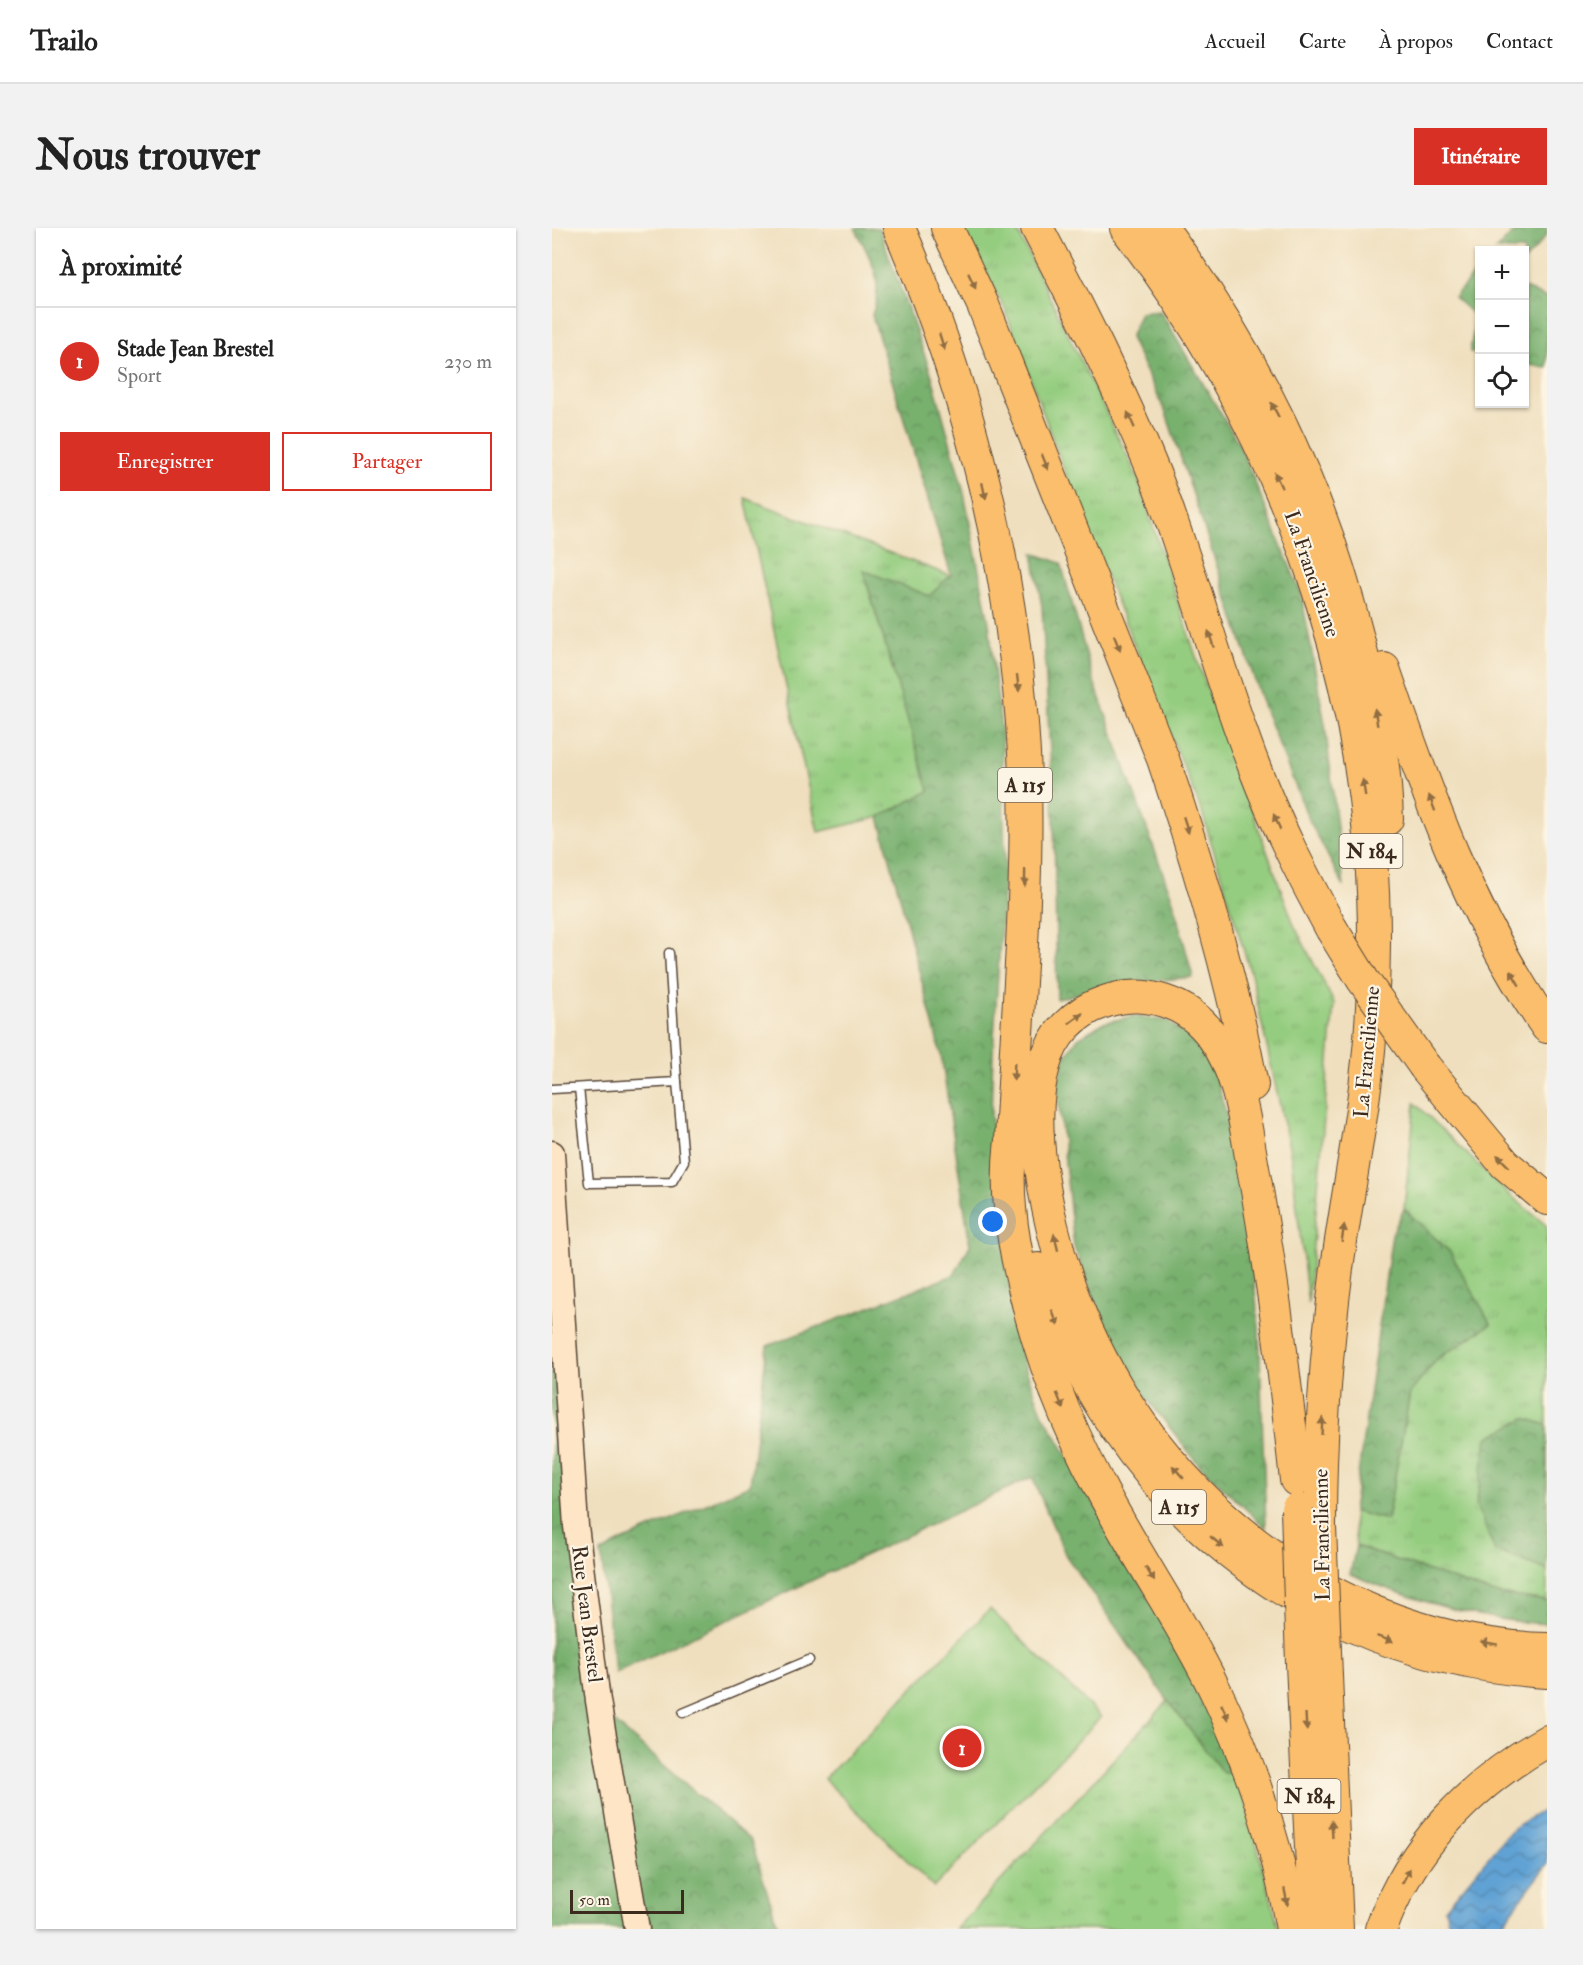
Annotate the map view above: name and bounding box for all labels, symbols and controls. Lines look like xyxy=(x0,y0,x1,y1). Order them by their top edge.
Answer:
text: Trailo xyxy=(30,24,98,59)
text: Accueil xyxy=(1205,28,1266,55)
text: Carte xyxy=(1299,28,1346,55)
text: À propos xyxy=(1379,28,1453,55)
text: Contact xyxy=(1486,28,1553,55)
button: Itinéraire xyxy=(1414,128,1547,185)
text: Nous trouver xyxy=(36,130,260,182)
map controls xyxy=(1475,246,1529,408)
button: + xyxy=(1475,246,1529,300)
text: À proximité xyxy=(60,251,182,283)
one-way arrow xyxy=(967,273,976,290)
button: − xyxy=(1475,300,1529,354)
one-way arrow xyxy=(937,333,947,351)
text: Stade Jean Brestel xyxy=(117,335,274,363)
text: 1 xyxy=(76,349,83,374)
text: 230 m xyxy=(444,349,492,374)
button: locate xyxy=(1475,354,1529,408)
text: Sport xyxy=(117,363,162,388)
one-way arrow xyxy=(1270,401,1280,418)
one-way arrow xyxy=(1126,410,1136,428)
button: Enregistrer xyxy=(60,432,270,491)
button: Partager xyxy=(282,432,492,491)
one-way arrow xyxy=(1040,453,1050,471)
one-way arrow xyxy=(1273,472,1282,489)
one-way arrow xyxy=(980,482,989,501)
street label: La Francilienne xyxy=(1278,507,1346,641)
one-way arrow xyxy=(1206,630,1215,648)
one-way arrow xyxy=(1113,634,1122,652)
one-way arrow xyxy=(1013,673,1023,692)
one-way arrow xyxy=(1371,707,1380,726)
road number: A 115 xyxy=(998,768,1052,802)
one-way arrow xyxy=(1359,778,1368,797)
one-way arrow xyxy=(1426,793,1436,811)
one-way arrow xyxy=(1273,813,1282,830)
one-way arrow xyxy=(1181,816,1191,834)
road number: N 184 xyxy=(1340,834,1402,868)
one-way arrow xyxy=(1020,868,1030,887)
one-way arrow xyxy=(1510,970,1521,986)
street label: La Francilienne xyxy=(1348,985,1386,1119)
one-way arrow xyxy=(1068,1012,1083,1024)
one-way arrow xyxy=(1009,1063,1019,1082)
one-way arrow xyxy=(1496,1154,1510,1168)
your location xyxy=(978,1207,1007,1236)
one-way arrow xyxy=(1339,1223,1348,1242)
one-way arrow xyxy=(1050,1233,1060,1251)
one-way arrow xyxy=(1051,1309,1060,1327)
one-way arrow xyxy=(1056,1392,1065,1410)
one-way arrow xyxy=(1318,1417,1327,1436)
one-way arrow xyxy=(1172,1465,1185,1480)
street label: La Francilienne xyxy=(1307,1468,1337,1601)
road number: A 115 xyxy=(1152,1490,1206,1524)
one-way arrow xyxy=(1209,1535,1224,1548)
street label: Rue Jean Brestel xyxy=(565,1544,609,1685)
one-way arrow xyxy=(1144,1566,1155,1582)
one-way arrow xyxy=(1376,1634,1394,1644)
one-way arrow xyxy=(1479,1638,1498,1647)
one-way arrow xyxy=(1221,1704,1230,1721)
one-way arrow xyxy=(1301,1713,1310,1732)
pin: 1 xyxy=(942,1726,982,1771)
road number: N 184 xyxy=(1278,1779,1341,1813)
one-way arrow xyxy=(1328,1819,1337,1838)
one-way arrow xyxy=(1401,1868,1411,1885)
scale bar xyxy=(570,1887,684,1914)
one-way arrow xyxy=(1282,1888,1291,1907)
text: 50 m xyxy=(579,1890,610,1910)

